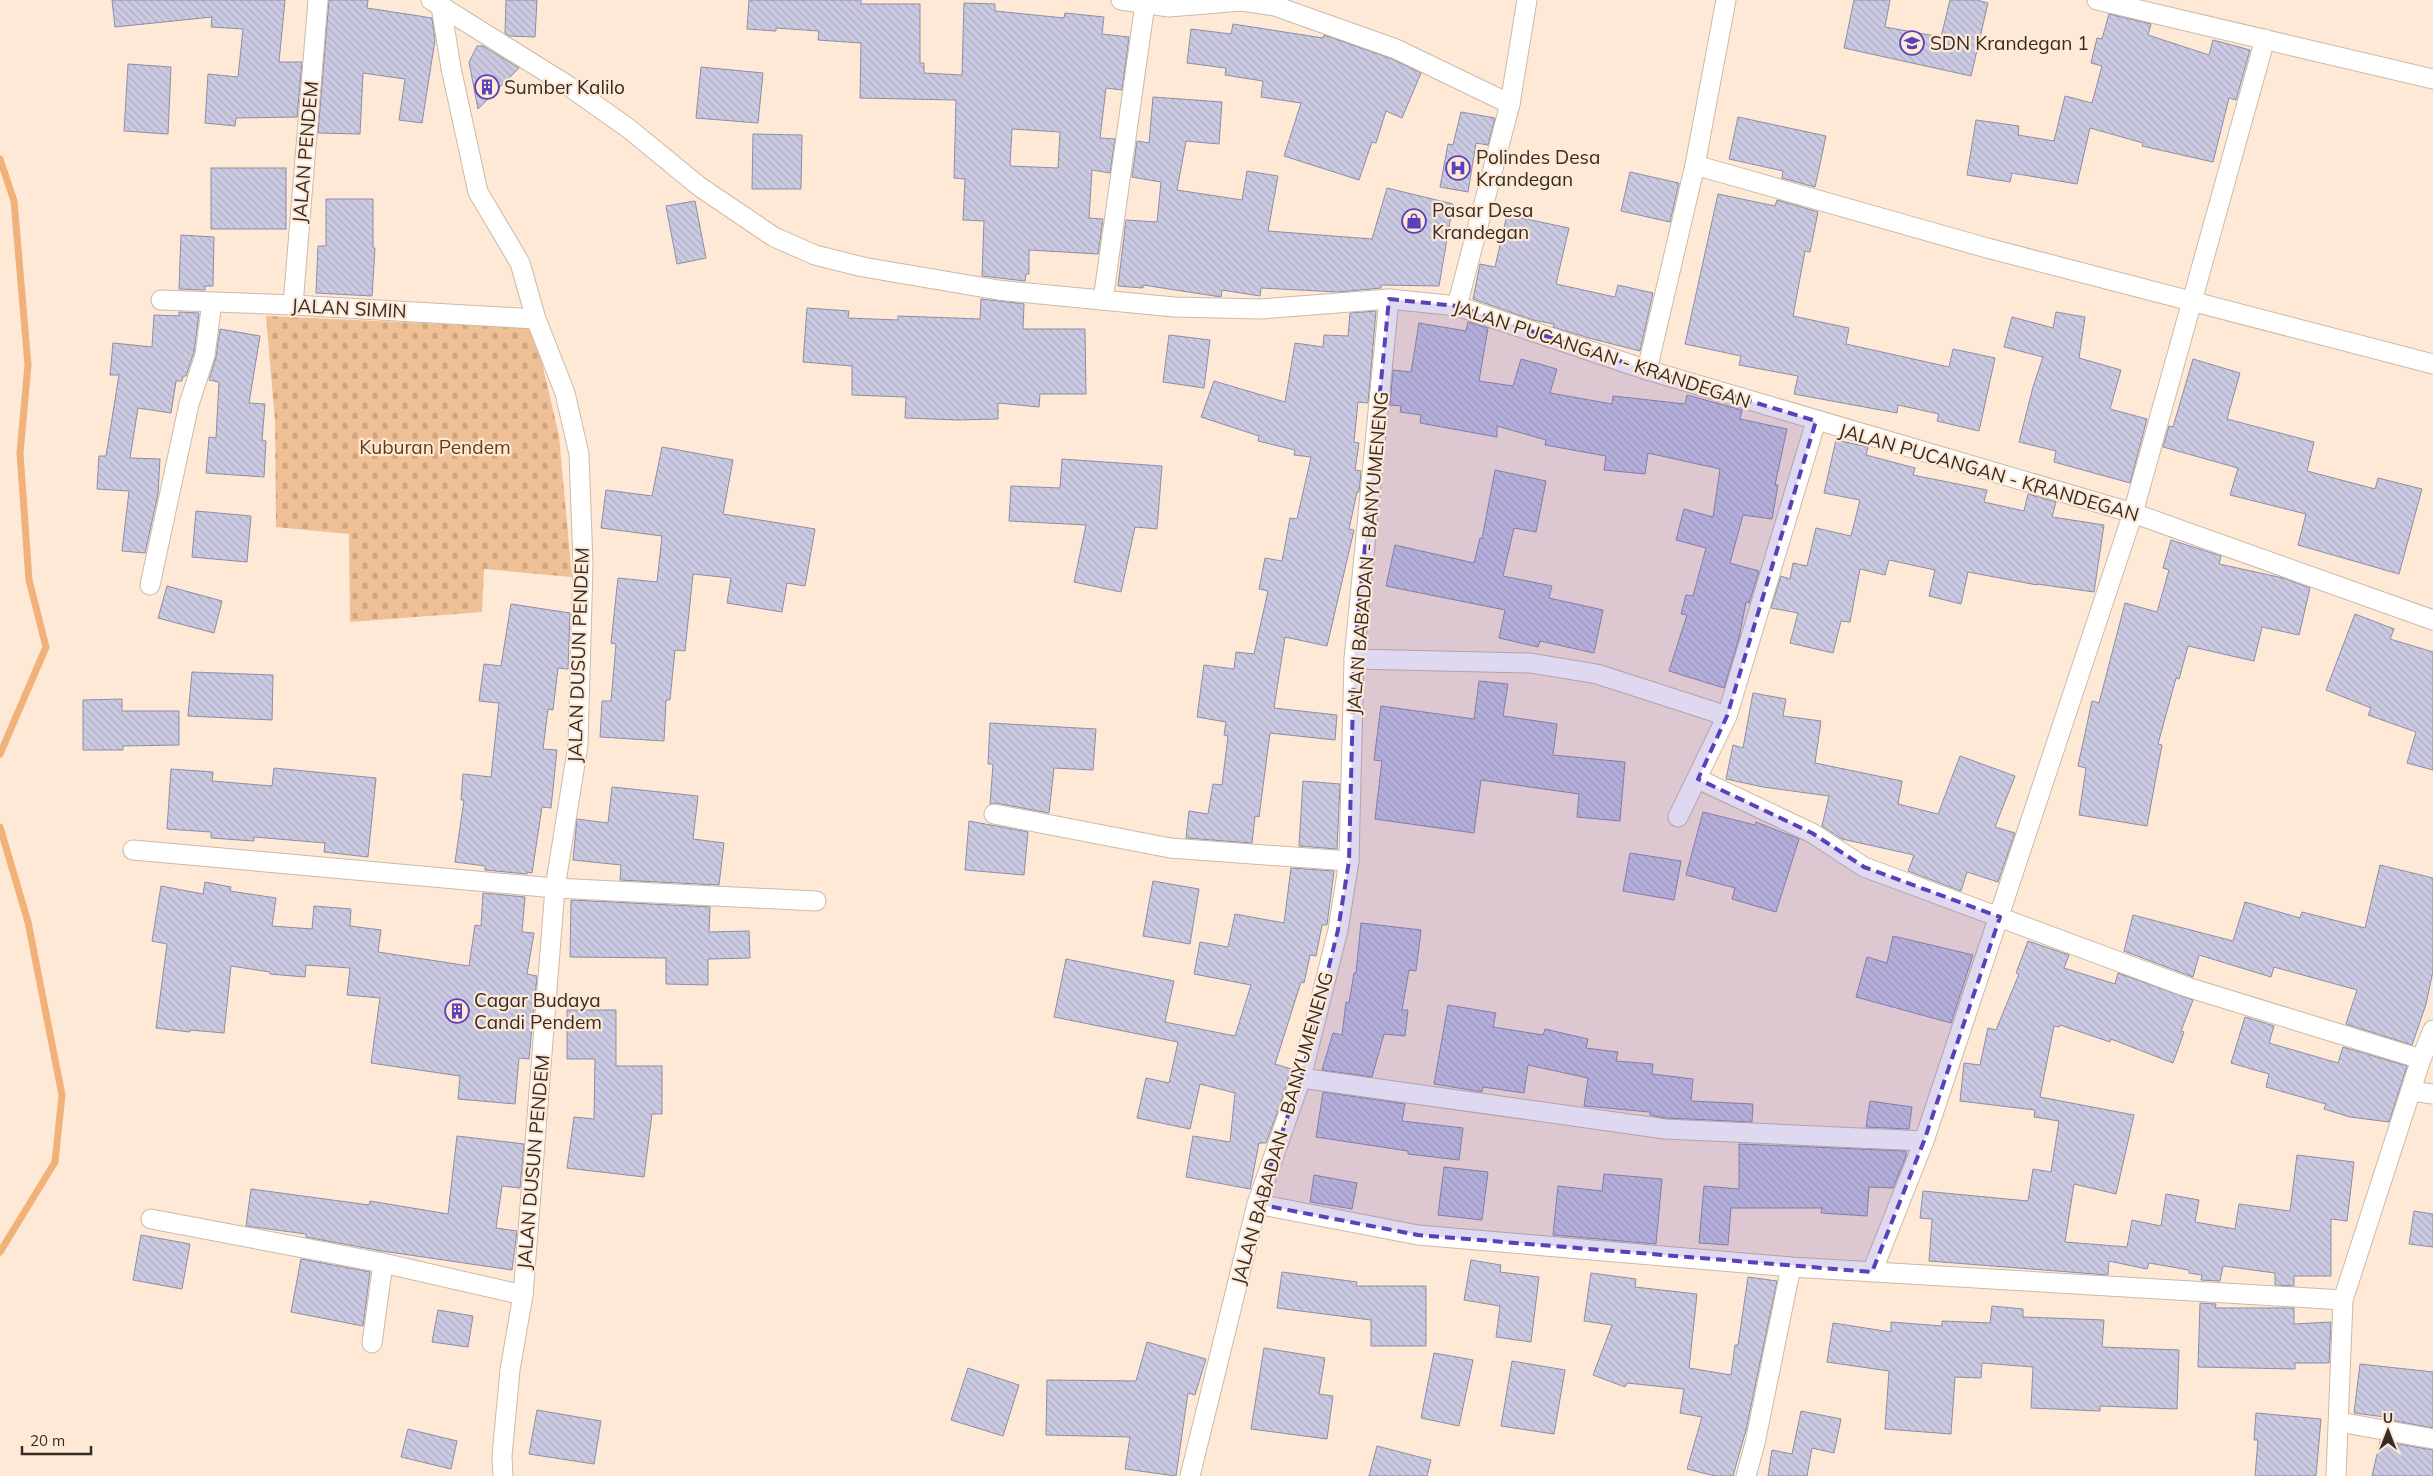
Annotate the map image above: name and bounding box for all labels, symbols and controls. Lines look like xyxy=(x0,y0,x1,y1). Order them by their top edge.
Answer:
school or university icon: SDN Krandegan 1 xyxy=(1899,30,1925,56)
place label: SDN Krandegan 1 xyxy=(1930,31,2089,55)
building icon: Sumber Kalilo xyxy=(474,74,500,100)
place label: Sumber Kalilo xyxy=(504,75,625,99)
street label: JALAN PENDEM xyxy=(287,80,323,224)
place label: Polindes Desa Krandegan xyxy=(1476,145,1600,191)
hospital icon: Polindes Desa Krandegan xyxy=(1445,155,1471,181)
place label: Pasar Desa Krandegan xyxy=(1432,198,1533,244)
shop icon: Pasar Desa Krandegan xyxy=(1401,208,1427,234)
street label: JALAN SIMIN xyxy=(291,293,407,323)
street label: JALAN PUCANGAN - KRANDEGAN xyxy=(1450,295,1754,413)
street label: JALAN BABADAN - BANYUMENENG xyxy=(1341,390,1393,716)
street label: JALAN PUCANGAN - KRANDEGAN xyxy=(1836,418,2142,526)
park label: Kuburan Pendem xyxy=(359,435,511,459)
street label: JALAN DUSUN PENDEM xyxy=(562,547,594,763)
street label: JALAN BABADAN - BANYUMENENG xyxy=(1226,969,1338,1287)
place label: Cagar Budaya Candi Pendem xyxy=(474,988,602,1034)
building icon: Cagar Budaya Candi Pendem xyxy=(444,998,470,1024)
street label: JALAN DUSUN PENDEM xyxy=(512,1054,554,1270)
north arrow xyxy=(2363,1406,2413,1456)
text: U xyxy=(2383,1409,2393,1427)
scale bar xyxy=(22,1424,91,1456)
text: 20 m xyxy=(30,1431,65,1450)

